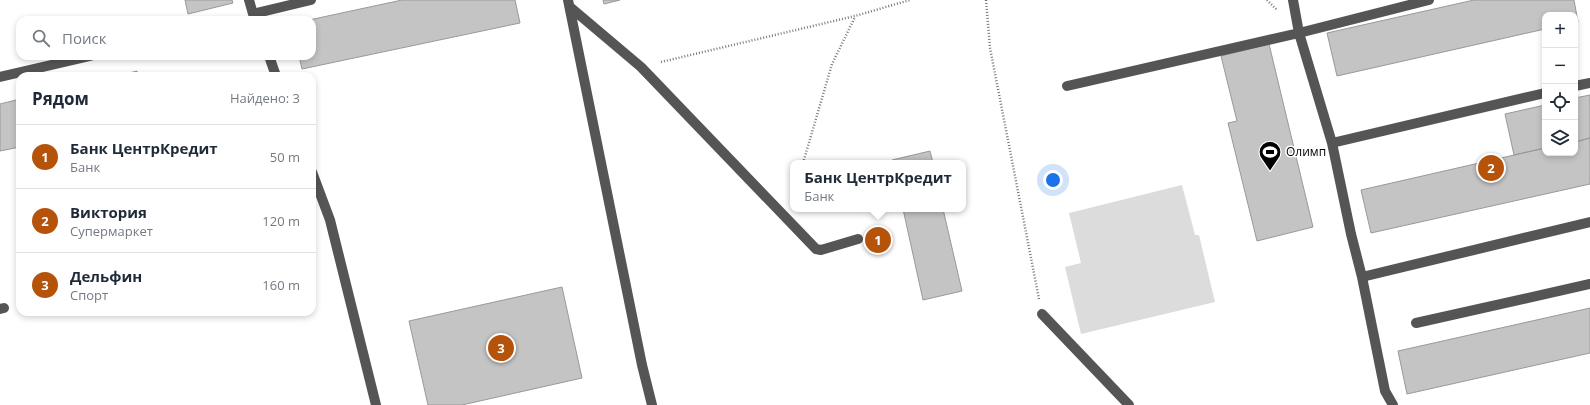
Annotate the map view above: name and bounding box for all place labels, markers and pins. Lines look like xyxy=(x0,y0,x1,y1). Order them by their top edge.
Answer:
sports icon: Олимп xyxy=(1257,139,1283,172)
place label: Олимп xyxy=(1286,143,1326,160)
pin: 2 xyxy=(1478,153,1504,183)
pin: 1 xyxy=(865,225,891,255)
pin: 3 xyxy=(488,333,514,363)

